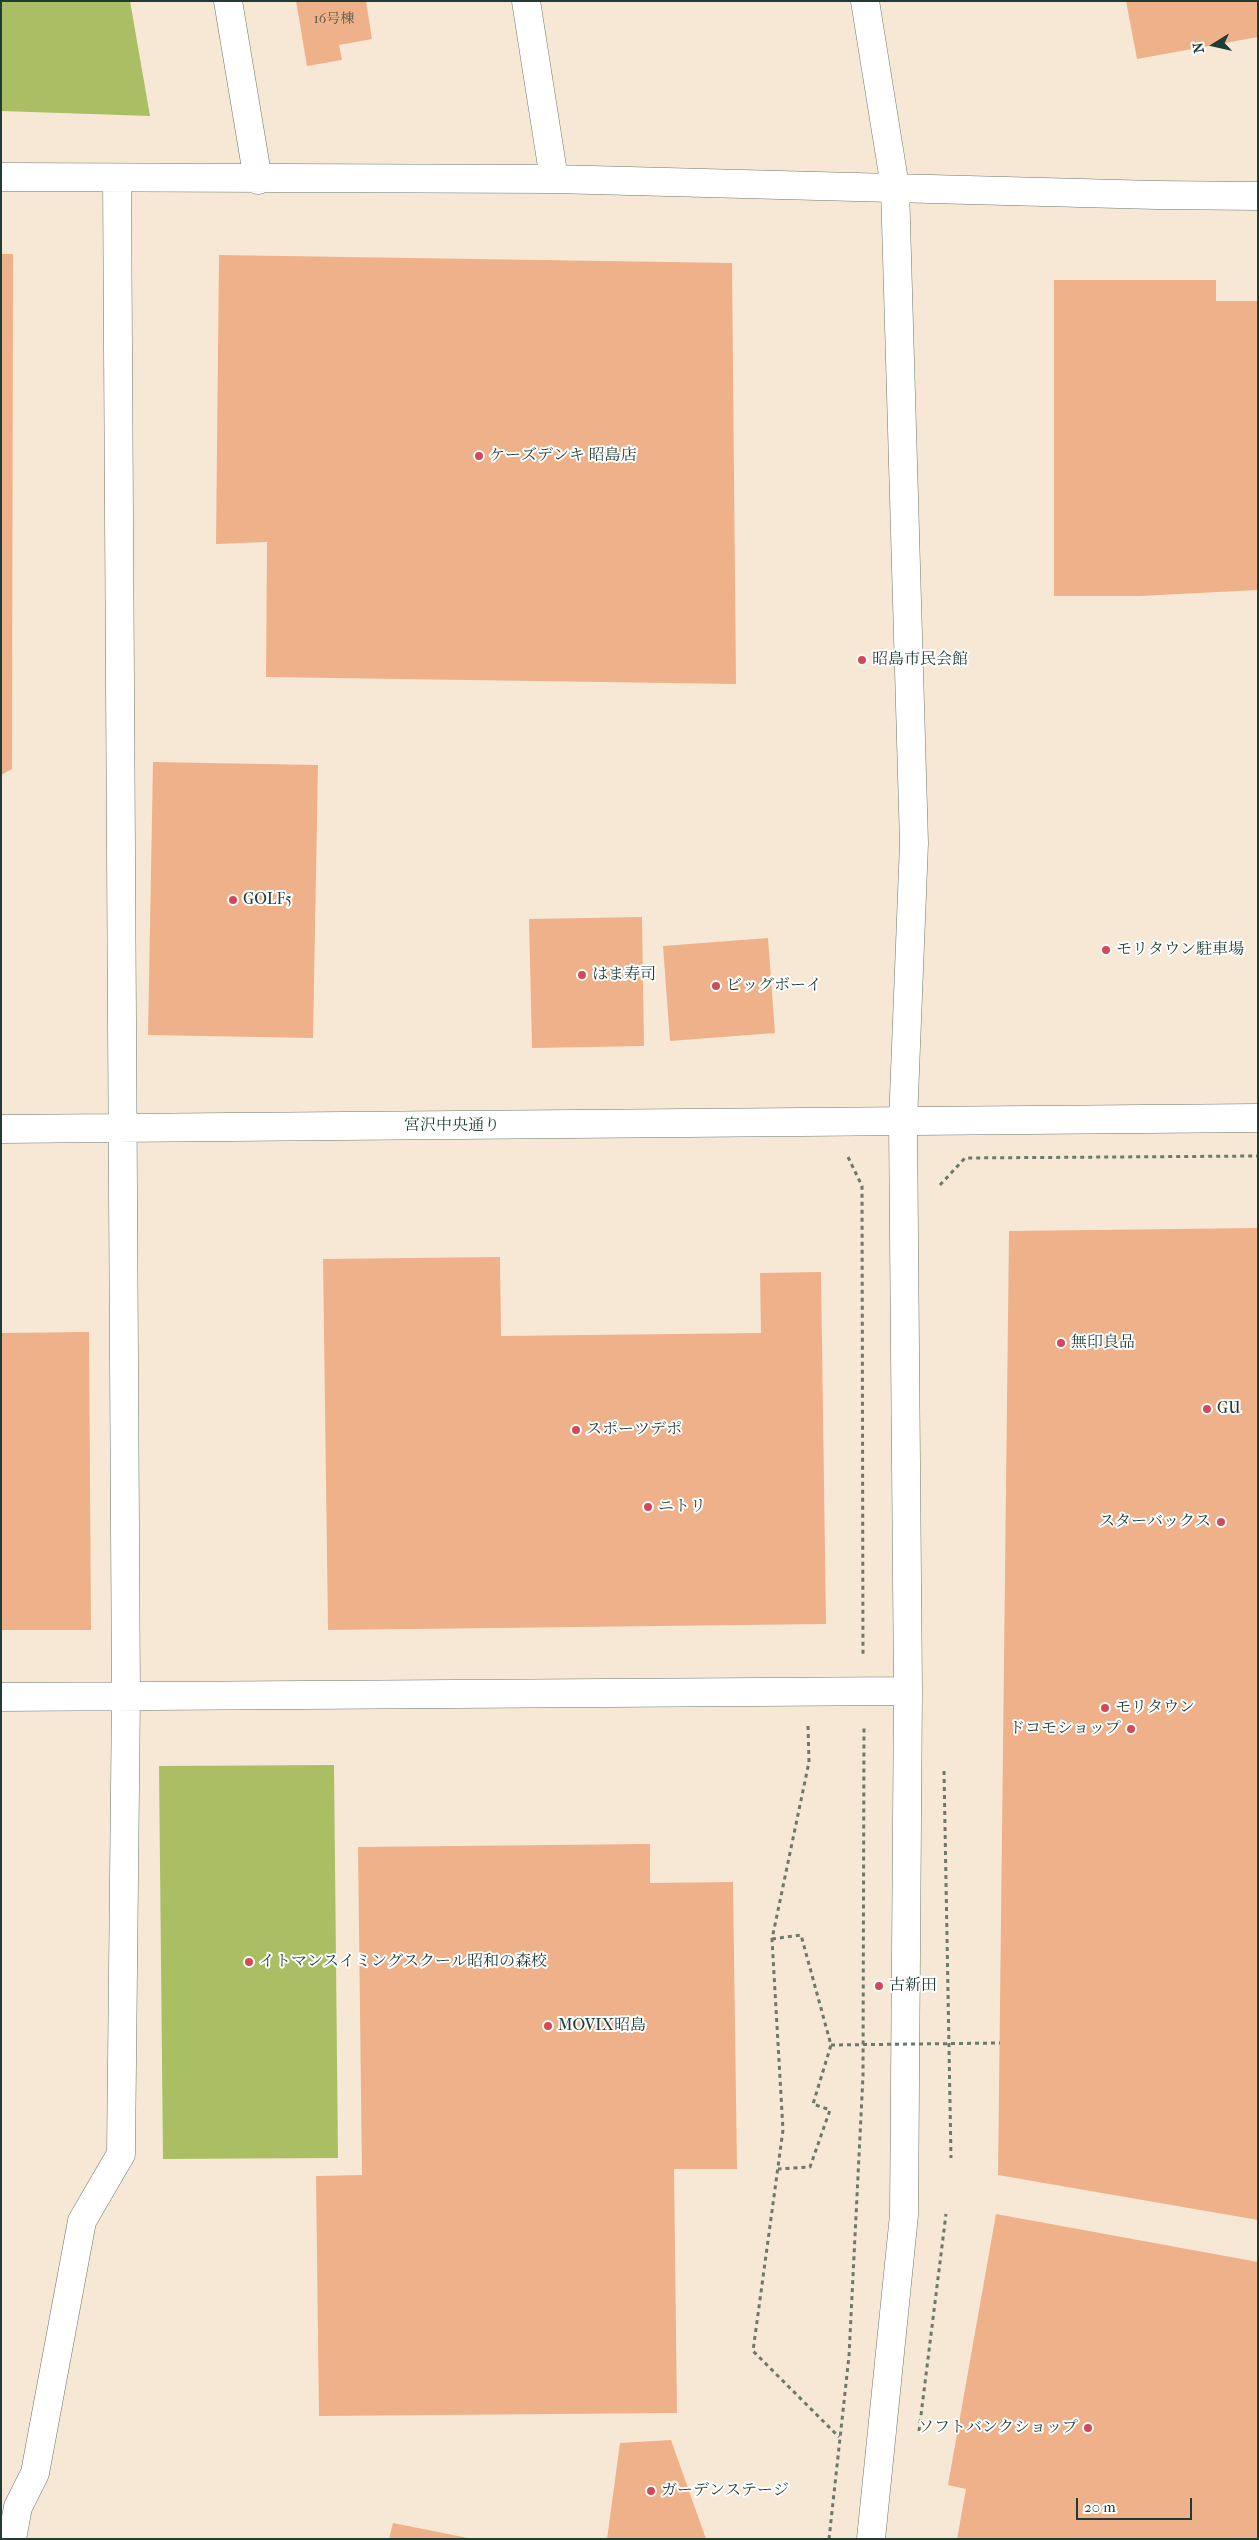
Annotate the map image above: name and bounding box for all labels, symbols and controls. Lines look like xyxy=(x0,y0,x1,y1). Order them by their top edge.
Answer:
house number: 16号棟 xyxy=(314,12,354,28)
north arrow xyxy=(1189,20,1239,70)
text: N xyxy=(1189,41,1208,54)
place label: ケーズデンキ 昭島店 xyxy=(489,446,636,466)
marker: ケーズデンキ 昭島店 xyxy=(473,450,485,462)
place label: 昭島市民会館 xyxy=(872,650,968,670)
marker: 昭島市民会館 xyxy=(856,654,868,666)
place label: GOLF5 xyxy=(243,890,292,910)
marker: GOLF5 xyxy=(227,894,239,906)
place label: モリタウン駐車場 xyxy=(1116,940,1244,960)
marker: モリタウン駐車場 xyxy=(1100,944,1112,956)
place label: はま寿司 xyxy=(592,965,656,985)
marker: はま寿司 xyxy=(576,969,588,981)
place label: ビッグボーイ xyxy=(726,976,822,996)
marker: ビッグボーイ xyxy=(710,980,722,992)
street label: 宮沢中央通り xyxy=(404,1116,500,1136)
place label: 無印良品 xyxy=(1071,1333,1135,1353)
marker: 無印良品 xyxy=(1055,1337,1067,1349)
place label: GU xyxy=(1217,1399,1241,1419)
marker: GU xyxy=(1201,1403,1213,1415)
place label: スポーツデポ xyxy=(586,1420,682,1440)
marker: スポーツデポ xyxy=(570,1424,582,1436)
place label: ニトリ xyxy=(658,1497,706,1517)
marker: ニトリ xyxy=(642,1501,654,1513)
place label: スターバックス xyxy=(1099,1512,1211,1532)
marker: スターバックス xyxy=(1215,1516,1227,1528)
place label: モリタウン xyxy=(1115,1698,1195,1718)
marker: モリタウン xyxy=(1099,1702,1111,1714)
place label: ドコモショップ xyxy=(1009,1719,1121,1739)
marker: ドコモショップ xyxy=(1125,1723,1137,1735)
place label: イトマンスイミングスクール昭和の森校 xyxy=(259,1952,547,1972)
marker: イトマンスイミングスクール昭和の森校 xyxy=(243,1956,255,1968)
place label: 古新田 xyxy=(889,1976,937,1996)
marker: 古新田 xyxy=(873,1980,885,1992)
place label: MOVIX昭島 xyxy=(558,2016,646,2036)
marker: MOVIX昭島 xyxy=(542,2020,554,2032)
place label: ソフトバンクショップ xyxy=(918,2418,1078,2438)
marker: ソフトバンクショップ xyxy=(1082,2422,1094,2434)
place label: ガーデンステージ xyxy=(661,2481,789,2501)
marker: ガーデンステージ xyxy=(645,2485,657,2497)
scale bar xyxy=(1079,2488,1195,2520)
text: 20 m xyxy=(1084,2498,1116,2516)

